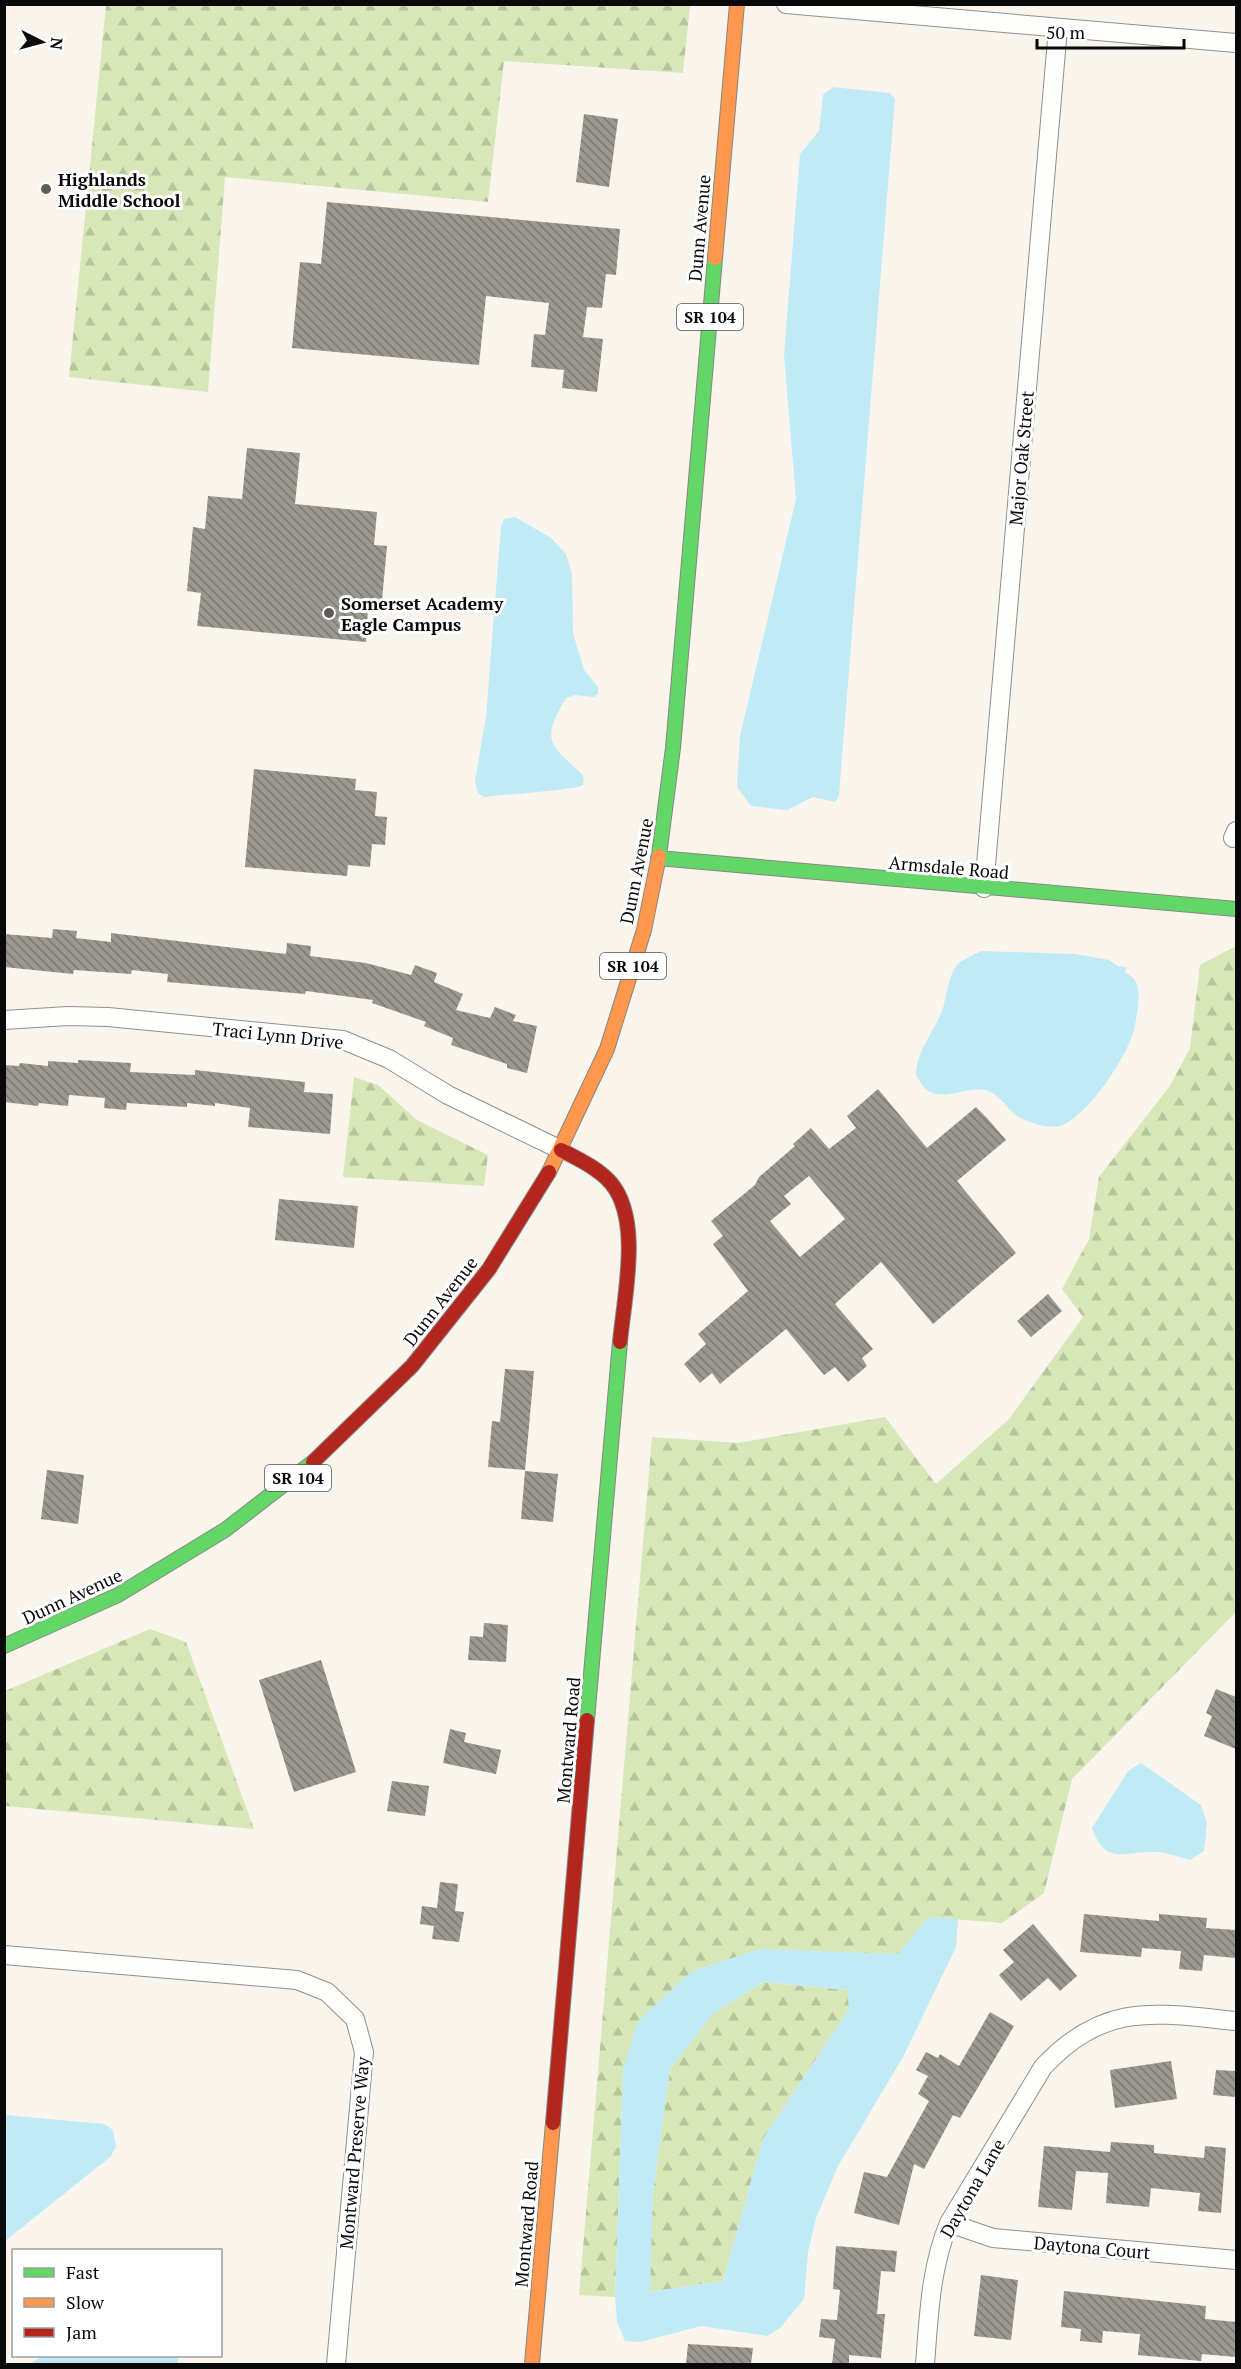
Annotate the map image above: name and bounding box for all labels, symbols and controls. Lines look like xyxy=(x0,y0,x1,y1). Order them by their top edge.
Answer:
north arrow xyxy=(12,12,72,72)
scale bar xyxy=(1037,12,1184,50)
text: 50 m xyxy=(1046,20,1086,44)
text: N xyxy=(45,36,68,51)
place label: Highlands Middle School xyxy=(58,167,180,212)
street label: Dunn Avenue xyxy=(682,173,716,283)
marker: Highlands Middle School xyxy=(39,182,53,196)
road number: SR 104 xyxy=(677,304,743,330)
street label: Major Oak Street xyxy=(1003,389,1039,526)
place label: Somerset Academy Eagle Campus xyxy=(341,591,504,636)
marker: Somerset Academy Eagle Campus xyxy=(322,606,336,620)
street label: Dunn Avenue xyxy=(614,816,658,926)
street label: Armsdale Road xyxy=(888,850,1010,884)
road number: SR 104 xyxy=(600,953,666,979)
street label: Traci Lynn Drive xyxy=(211,1016,345,1054)
street label: Dunn Avenue xyxy=(397,1251,483,1351)
road number: SR 104 xyxy=(265,1465,331,1491)
street label: Dunn Avenue xyxy=(18,1562,126,1630)
street label: Montward Road xyxy=(551,1676,585,1804)
street label: Montward Preserve Way xyxy=(334,2055,374,2250)
street label: Daytona Lane xyxy=(934,2134,1010,2242)
street label: Montward Road xyxy=(509,2160,543,2288)
street label: Daytona Court xyxy=(1033,2230,1152,2264)
legend xyxy=(12,2249,222,2357)
text: Fast xyxy=(66,2260,100,2284)
text: Slow xyxy=(66,2290,105,2314)
text: Jam xyxy=(66,2320,97,2344)

